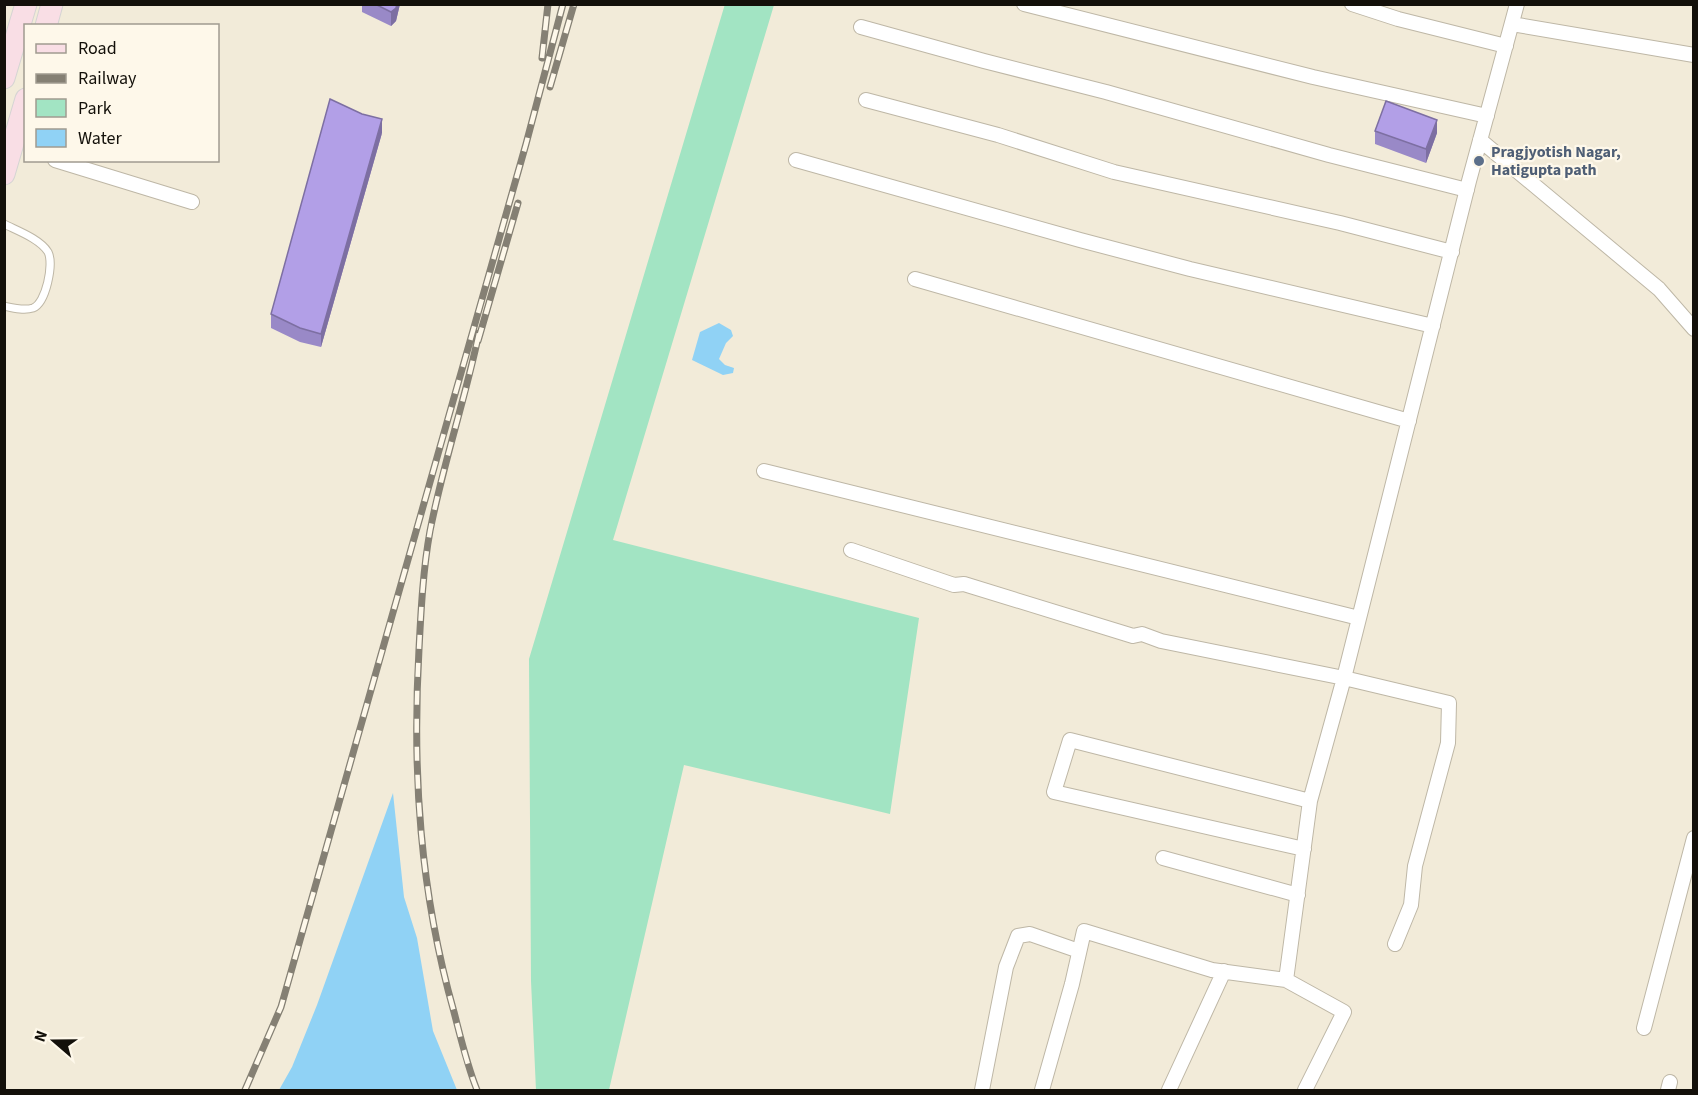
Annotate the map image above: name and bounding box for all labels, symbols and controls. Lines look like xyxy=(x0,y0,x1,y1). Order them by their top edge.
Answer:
legend xyxy=(24,24,219,162)
text: Road xyxy=(78,36,117,61)
text: Railway xyxy=(78,66,137,91)
text: Park xyxy=(78,96,112,121)
text: Water xyxy=(78,126,122,151)
place label: Pragjyotish Nagar, Hatigupta path xyxy=(1491,141,1621,181)
marker: Pragjyotish Nagar, Hatigupta path xyxy=(1472,154,1486,168)
north arrow xyxy=(24,1011,84,1071)
text: N xyxy=(29,1027,53,1045)

